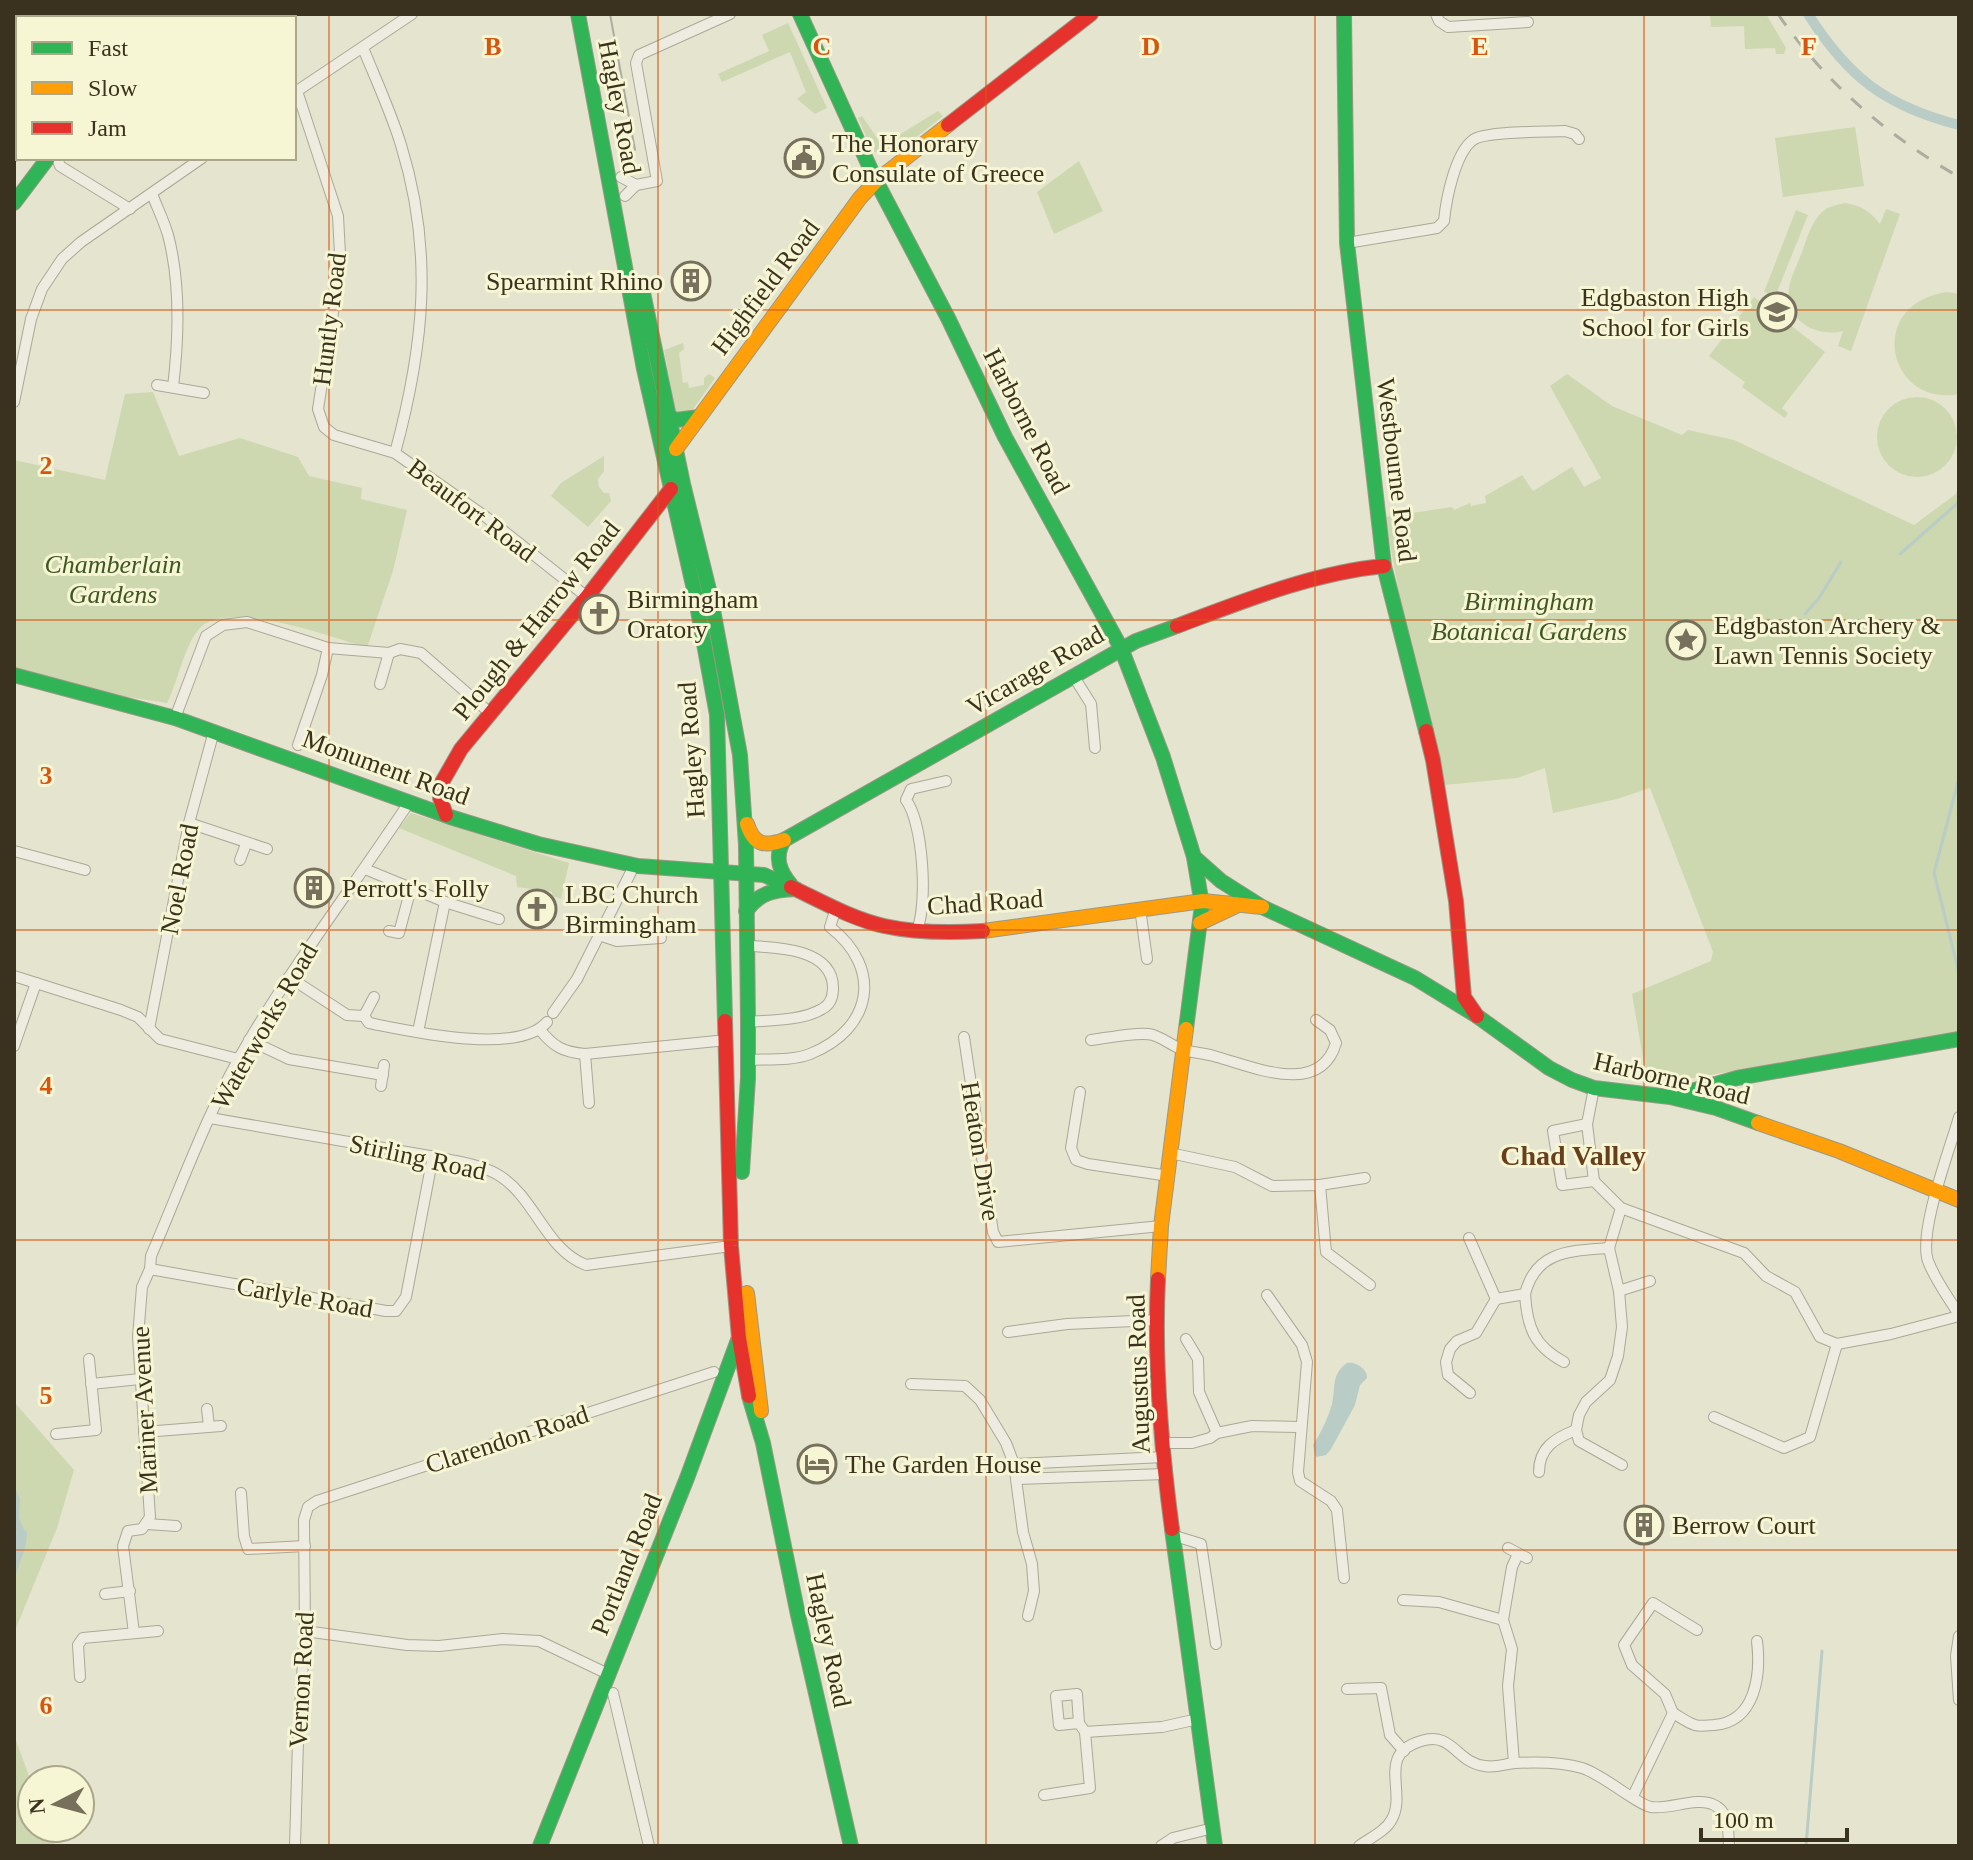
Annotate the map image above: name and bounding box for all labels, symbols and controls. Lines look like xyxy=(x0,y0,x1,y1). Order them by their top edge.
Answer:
legend xyxy=(16,16,296,160)
text: B xyxy=(484,32,502,61)
text: C xyxy=(813,32,831,61)
text: D xyxy=(1142,32,1160,61)
text: E xyxy=(1471,32,1489,61)
text: F xyxy=(1801,32,1817,61)
text: Fast xyxy=(88,35,128,61)
street label: Hagley Road xyxy=(592,37,647,177)
text: Slow xyxy=(88,75,138,101)
text: Jam xyxy=(88,115,127,141)
place label: The Honorary Consulate of Greece xyxy=(832,129,1044,188)
public building icon: The Honorary Consulate of Greece xyxy=(783,137,825,179)
street label: Highfield Road xyxy=(705,214,825,360)
street label: Huntly Road xyxy=(307,251,352,387)
building icon: Spearmint Rhino xyxy=(670,260,712,302)
place label: Spearmint Rhino xyxy=(486,267,663,296)
place label: Edgbaston High School for Girls xyxy=(1581,283,1749,342)
school or university icon: Edgbaston High School for Girls xyxy=(1756,291,1798,333)
street label: Harborne Road xyxy=(977,344,1076,499)
street label: Westbourne Road xyxy=(1371,377,1422,564)
text: 2 xyxy=(40,451,53,480)
street label: Beaufort Road xyxy=(402,453,541,568)
street label: Plough & Harrow Road xyxy=(447,515,626,726)
park label: Chamberlain Gardens xyxy=(44,550,182,609)
place label: Birmingham Oratory xyxy=(627,585,758,644)
park label: Birmingham Botanical Gardens xyxy=(1431,587,1627,646)
church icon: Birmingham Oratory xyxy=(578,593,620,635)
place label: Edgbaston Archery & Lawn Tennis Society xyxy=(1714,611,1941,670)
street label: Vicarage Road xyxy=(961,619,1109,721)
place icon: Edgbaston Archery & Lawn Tennis Society xyxy=(1665,619,1707,661)
street label: Hagley Road xyxy=(672,681,711,819)
street label: Monument Road xyxy=(298,724,473,811)
text: 3 xyxy=(40,761,53,790)
street label: Noel Road xyxy=(155,821,204,937)
building icon: Perrott's Folly xyxy=(293,867,335,909)
place label: Perrott's Folly xyxy=(342,874,489,903)
place label: LBC Church Birmingham xyxy=(565,880,699,939)
street label: Chad Road xyxy=(926,884,1044,921)
church icon: LBC Church Birmingham xyxy=(516,888,558,930)
street label: Waterworks Road xyxy=(205,938,324,1114)
street label: Harborne Road xyxy=(1591,1046,1753,1111)
text: 4 xyxy=(40,1071,53,1100)
street label: Heaton Drive xyxy=(955,1079,1006,1223)
street label: Stirling Road xyxy=(347,1129,489,1186)
district label: Chad Valley xyxy=(1500,1140,1646,1171)
street label: Carlyle Road xyxy=(234,1271,375,1324)
street label: Augustus Road xyxy=(1121,1294,1156,1454)
street label: Mariner Avenue xyxy=(126,1325,163,1494)
text: 5 xyxy=(40,1381,53,1410)
street label: Clarendon Road xyxy=(422,1399,592,1479)
hotel icon: The Garden House xyxy=(796,1443,838,1485)
place label: The Garden House xyxy=(845,1450,1041,1479)
street label: Portland Road xyxy=(585,1489,668,1639)
building icon: Berrow Court xyxy=(1623,1504,1665,1546)
place label: Berrow Court xyxy=(1672,1511,1816,1540)
street label: Hagley Road xyxy=(800,1570,857,1710)
street label: Vernon Road xyxy=(283,1611,320,1749)
text: 6 xyxy=(40,1691,53,1720)
north arrow xyxy=(16,1764,96,1844)
scale bar xyxy=(1701,1792,1847,1842)
text: N xyxy=(23,1797,50,1815)
text: 100 m xyxy=(1713,1807,1774,1833)

